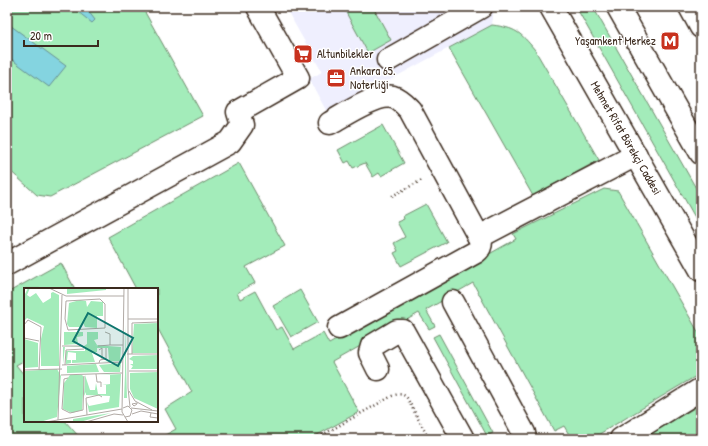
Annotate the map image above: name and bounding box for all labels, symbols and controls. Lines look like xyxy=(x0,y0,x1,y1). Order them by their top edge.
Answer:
scale bar xyxy=(24,22,98,48)
text: 20 m xyxy=(30,27,52,44)
metro station icon: Yaşamkent Merkez xyxy=(659,30,681,52)
place label: Yaşamkent Merkez xyxy=(575,32,656,49)
supermarket icon: Altunbilekler xyxy=(292,43,314,65)
place label: Altunbilekler xyxy=(317,45,374,62)
place label: Ankara 65. Noterliği xyxy=(350,62,395,93)
office icon: Ankara 65. Noterliği xyxy=(325,67,347,89)
street label: Mehmet Rifat Börekçi Caddesi xyxy=(587,78,666,198)
inset map xyxy=(24,288,158,422)

